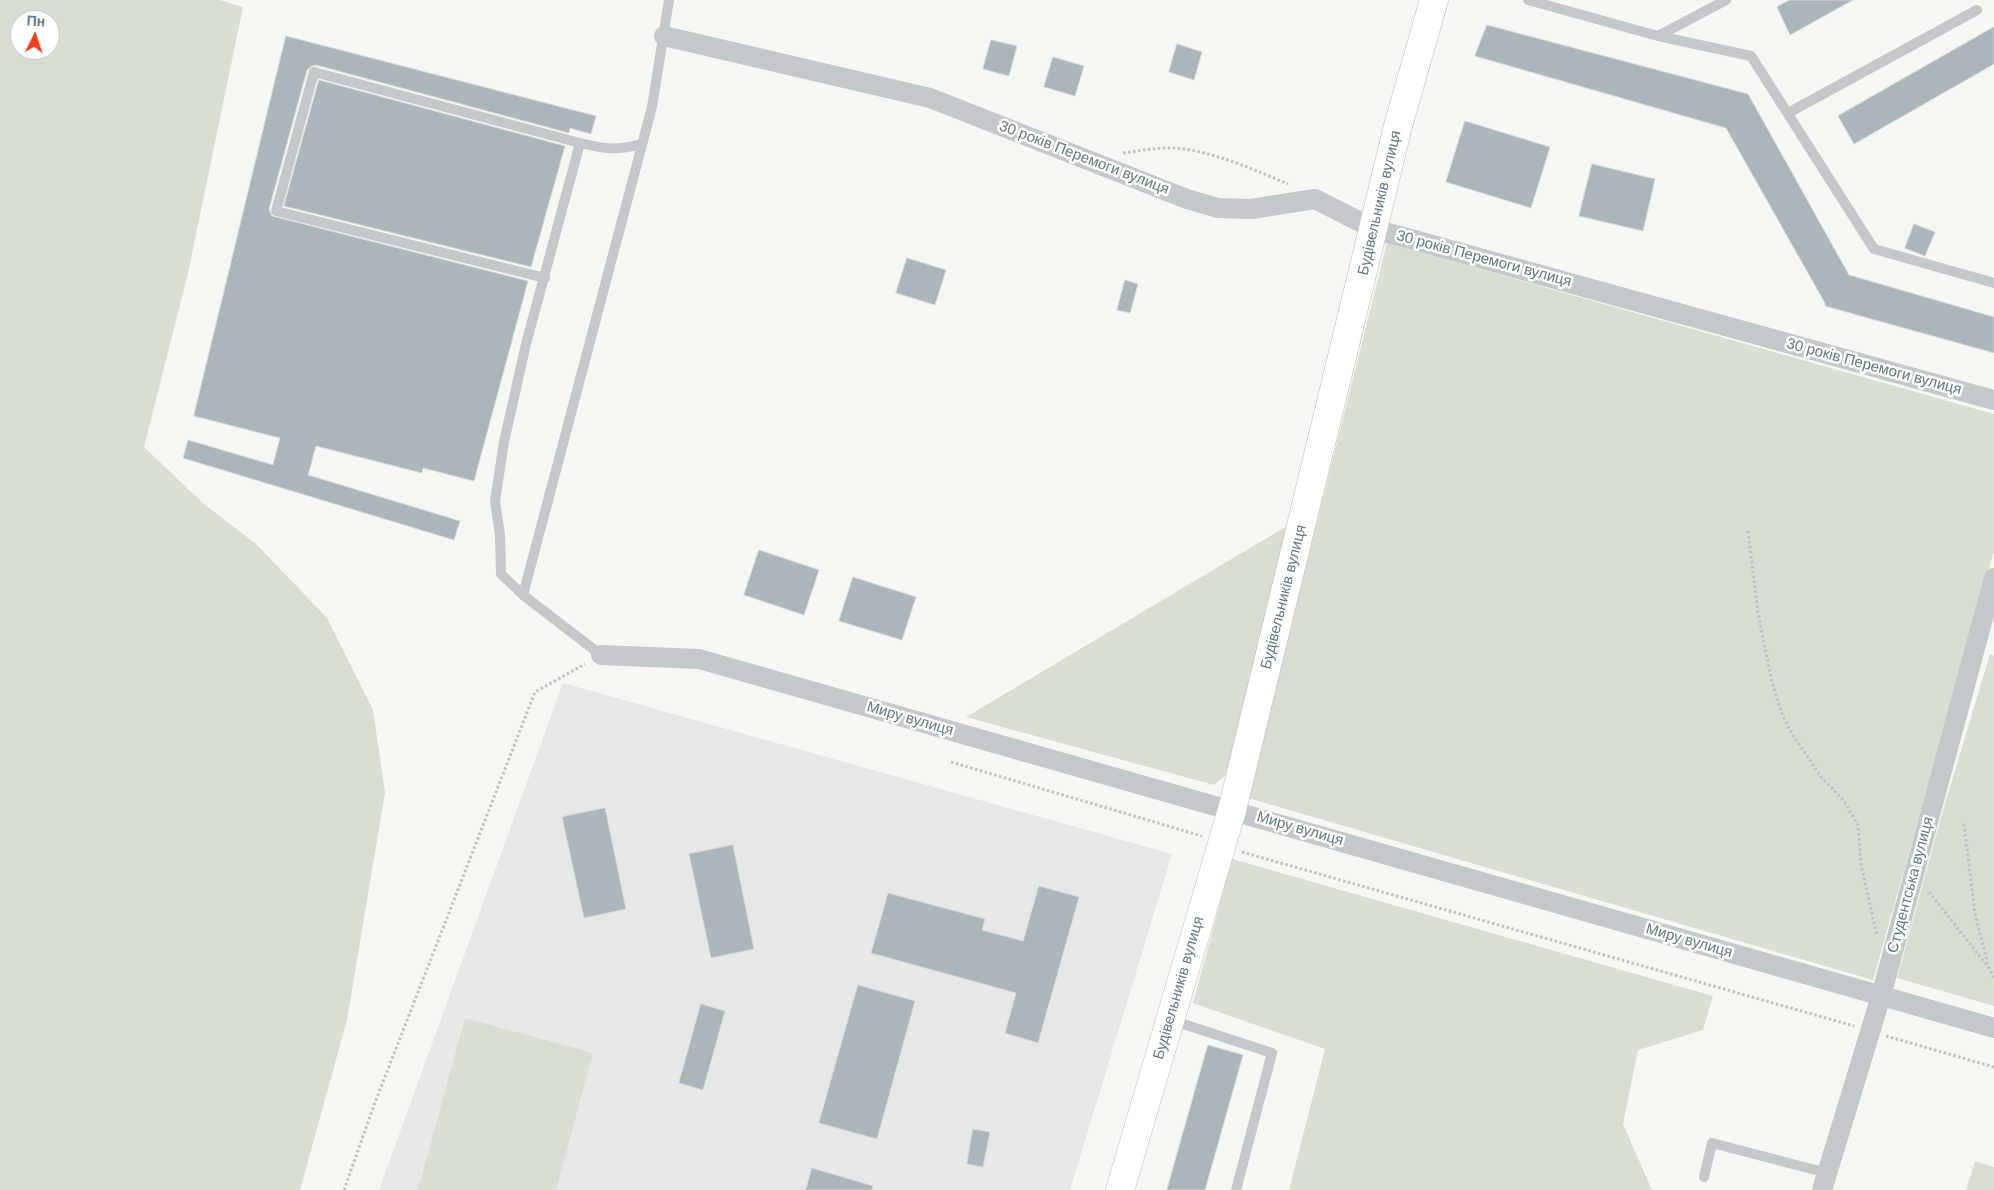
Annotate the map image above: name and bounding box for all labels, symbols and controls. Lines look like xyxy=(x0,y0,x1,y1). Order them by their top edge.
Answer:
north arrow xyxy=(10,10,60,60)
text: Пн xyxy=(26,12,46,30)
street label: 30 років Перемоги вулиця xyxy=(996,117,1172,199)
street label: Будівельників вулиця xyxy=(1355,129,1405,277)
street label: 30 років Перемоги вулиця xyxy=(1394,227,1574,291)
street label: 30 років Перемоги вулиця xyxy=(1784,335,1964,399)
street label: Будівельників вулиця xyxy=(1257,523,1311,671)
street label: Миру вулиця xyxy=(865,698,955,740)
street label: Миру вулиця xyxy=(1255,808,1345,850)
street label: Студентська вулиця xyxy=(1884,815,1938,955)
street label: Будівельників вулиця xyxy=(1150,914,1208,1062)
street label: Миру вулиця xyxy=(1644,920,1734,962)

